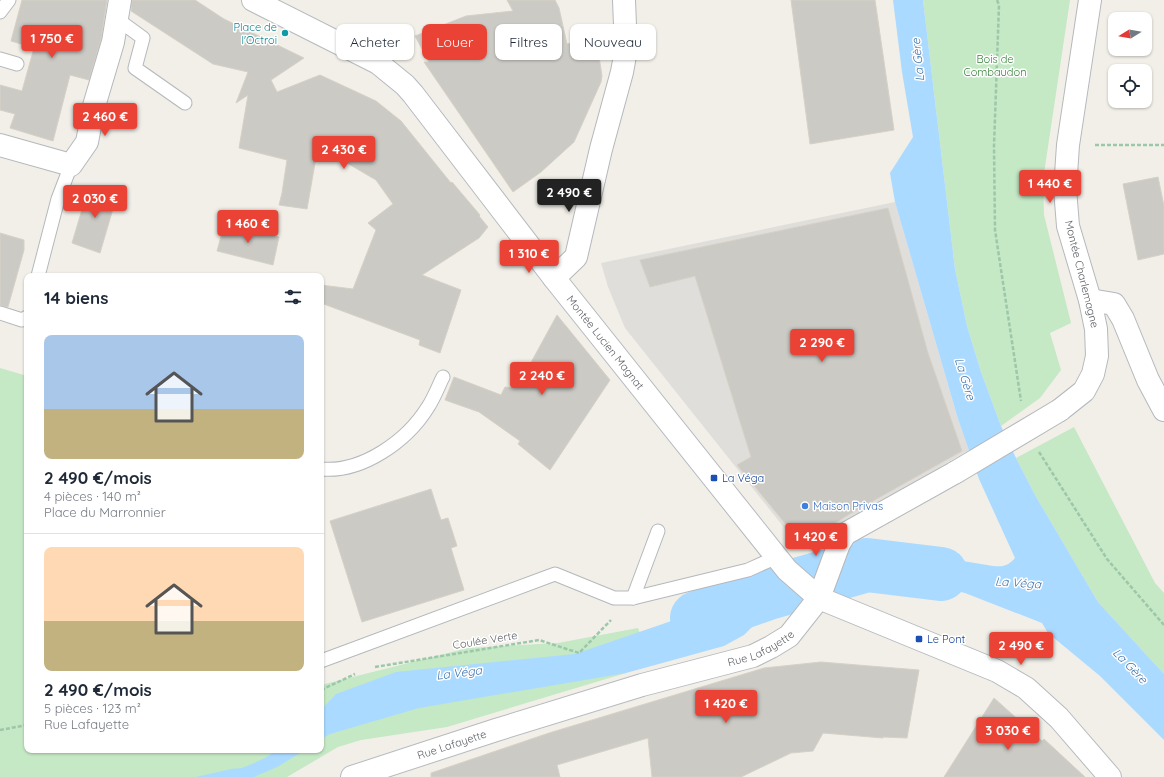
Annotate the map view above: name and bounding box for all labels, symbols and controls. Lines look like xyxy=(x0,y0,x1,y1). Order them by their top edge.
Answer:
north arrow xyxy=(1108,12,1152,56)
map controls xyxy=(1108,12,1152,108)
place label: Place de l'Octroi xyxy=(233,20,277,47)
chip: Acheter xyxy=(336,24,414,60)
chip: Louer xyxy=(422,24,487,60)
chip: Filtres xyxy=(495,24,562,60)
chip: Nouveau xyxy=(570,24,656,60)
pin: 1 750 € xyxy=(15,25,89,59)
marker: Place de l'Octroi xyxy=(280,28,290,38)
text: 1 750 € xyxy=(30,30,74,46)
water label: La Gère xyxy=(908,37,927,82)
park label: Bois de Combaudon xyxy=(963,52,1027,79)
button: locate xyxy=(1108,64,1152,108)
pin: 2 460 € xyxy=(68,103,142,137)
text: 2 460 € xyxy=(82,108,128,124)
pin: 2 430 € xyxy=(307,136,381,170)
text: 2 430 € xyxy=(321,141,367,157)
pin: 1 440 € xyxy=(1013,170,1087,204)
text: 1 440 € xyxy=(1028,175,1072,191)
pin: 2 490 € xyxy=(532,179,606,213)
text: 2 490 € xyxy=(546,184,592,200)
pin: 2 030 € xyxy=(58,185,132,219)
text: 2 030 € xyxy=(72,190,118,206)
pin: 1 460 € xyxy=(211,210,285,244)
text: 1 460 € xyxy=(226,215,270,231)
street label: Montée Charlemagne xyxy=(1062,219,1102,329)
pin: 1 310 € xyxy=(492,240,566,274)
text: 1 310 € xyxy=(509,245,549,261)
icon: filters xyxy=(282,286,304,308)
text: 14 biens xyxy=(44,287,108,308)
street label: Montée Lucien Magnat xyxy=(564,292,647,392)
pin: 2 290 € xyxy=(785,329,859,363)
text: 2 290 € xyxy=(799,334,845,350)
water label: La Gère xyxy=(952,356,979,403)
icon: home xyxy=(138,361,210,433)
pin: 2 240 € xyxy=(505,362,579,396)
text: 2 240 € xyxy=(519,367,565,383)
text: 2 490 €/mois xyxy=(44,467,152,488)
place label: La Véga xyxy=(722,471,764,485)
marker: La Véga xyxy=(709,473,719,483)
text: 4 pièces · 140 m² xyxy=(44,488,141,504)
place label: Maison Privas xyxy=(813,499,883,513)
marker: Maison Privas xyxy=(800,501,810,511)
text: Place du Marronnier xyxy=(44,504,166,520)
pin: 1 420 € xyxy=(779,523,853,557)
text: 1 420 € xyxy=(794,528,838,544)
icon: home xyxy=(138,573,210,645)
water label: La Véga xyxy=(995,573,1042,592)
street label: Coulée Verte xyxy=(452,628,518,652)
street label: Rue Lafayette xyxy=(726,628,797,669)
place label: Le Pont xyxy=(927,632,966,646)
pin: 2 490 € xyxy=(984,632,1058,666)
marker: Le Pont xyxy=(914,634,924,644)
text: 2 490 € xyxy=(998,637,1044,653)
water label: La Gère xyxy=(1110,645,1152,687)
water label: La Véga xyxy=(435,662,483,683)
text: 2 490 €/mois xyxy=(44,679,152,700)
pin: 1 420 € xyxy=(689,690,763,724)
text: 1 420 € xyxy=(704,695,748,711)
text: 5 pièces · 123 m² xyxy=(44,700,141,716)
text: Rue Lafayette xyxy=(44,716,129,732)
pin: 3 030 € xyxy=(971,717,1045,751)
text: 3 030 € xyxy=(985,722,1031,738)
street label: Rue Lafayette xyxy=(415,727,488,762)

